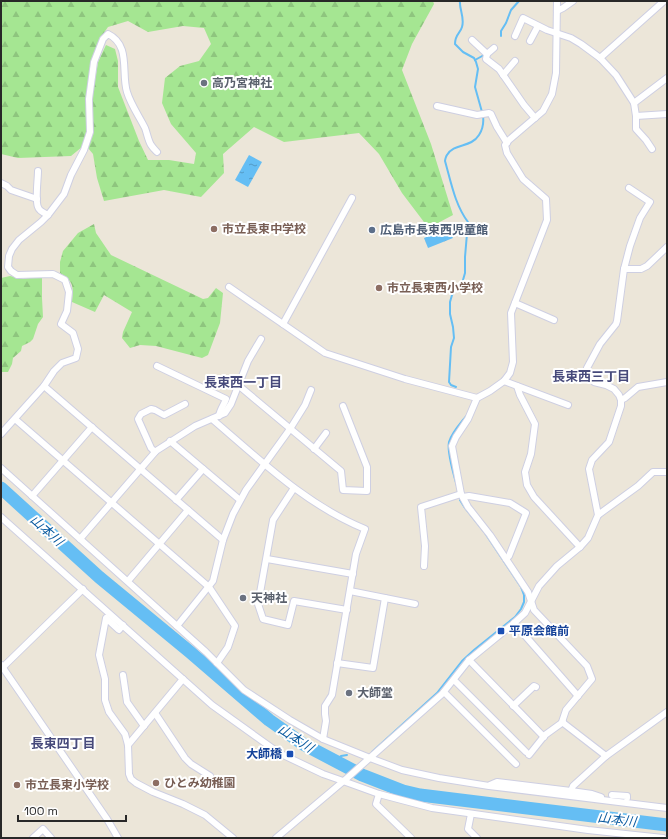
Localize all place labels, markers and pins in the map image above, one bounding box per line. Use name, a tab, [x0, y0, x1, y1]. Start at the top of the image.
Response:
place label: 高乃宮神社	[212, 75, 272, 91]
marker: 高乃宮神社	[199, 78, 209, 88]
place label: 市立長束中学校	[222, 221, 306, 237]
place label: 広島市長束西児童館	[380, 222, 488, 238]
marker: 市立長束中学校	[209, 224, 219, 234]
marker: 広島市長束西児童館	[367, 225, 377, 235]
place label: 市立長束西小学校	[387, 280, 483, 296]
marker: 市立長束西小学校	[374, 283, 384, 293]
place label: 天神社	[251, 590, 287, 606]
marker: 天神社	[238, 593, 248, 603]
place label: 平原会館前	[509, 623, 569, 639]
marker: 平原会館前	[496, 626, 506, 636]
place label: 大師堂	[357, 685, 393, 701]
marker: 大師堂	[344, 688, 354, 698]
place label: 大師橋	[246, 746, 283, 762]
marker: 大師橋	[285, 749, 295, 759]
place label: ひとみ幼稚園	[164, 775, 236, 791]
place label: 市立長束小学校	[25, 777, 109, 793]
marker: ひとみ幼稚園	[151, 778, 161, 788]
marker: 市立長束小学校	[12, 780, 22, 790]

